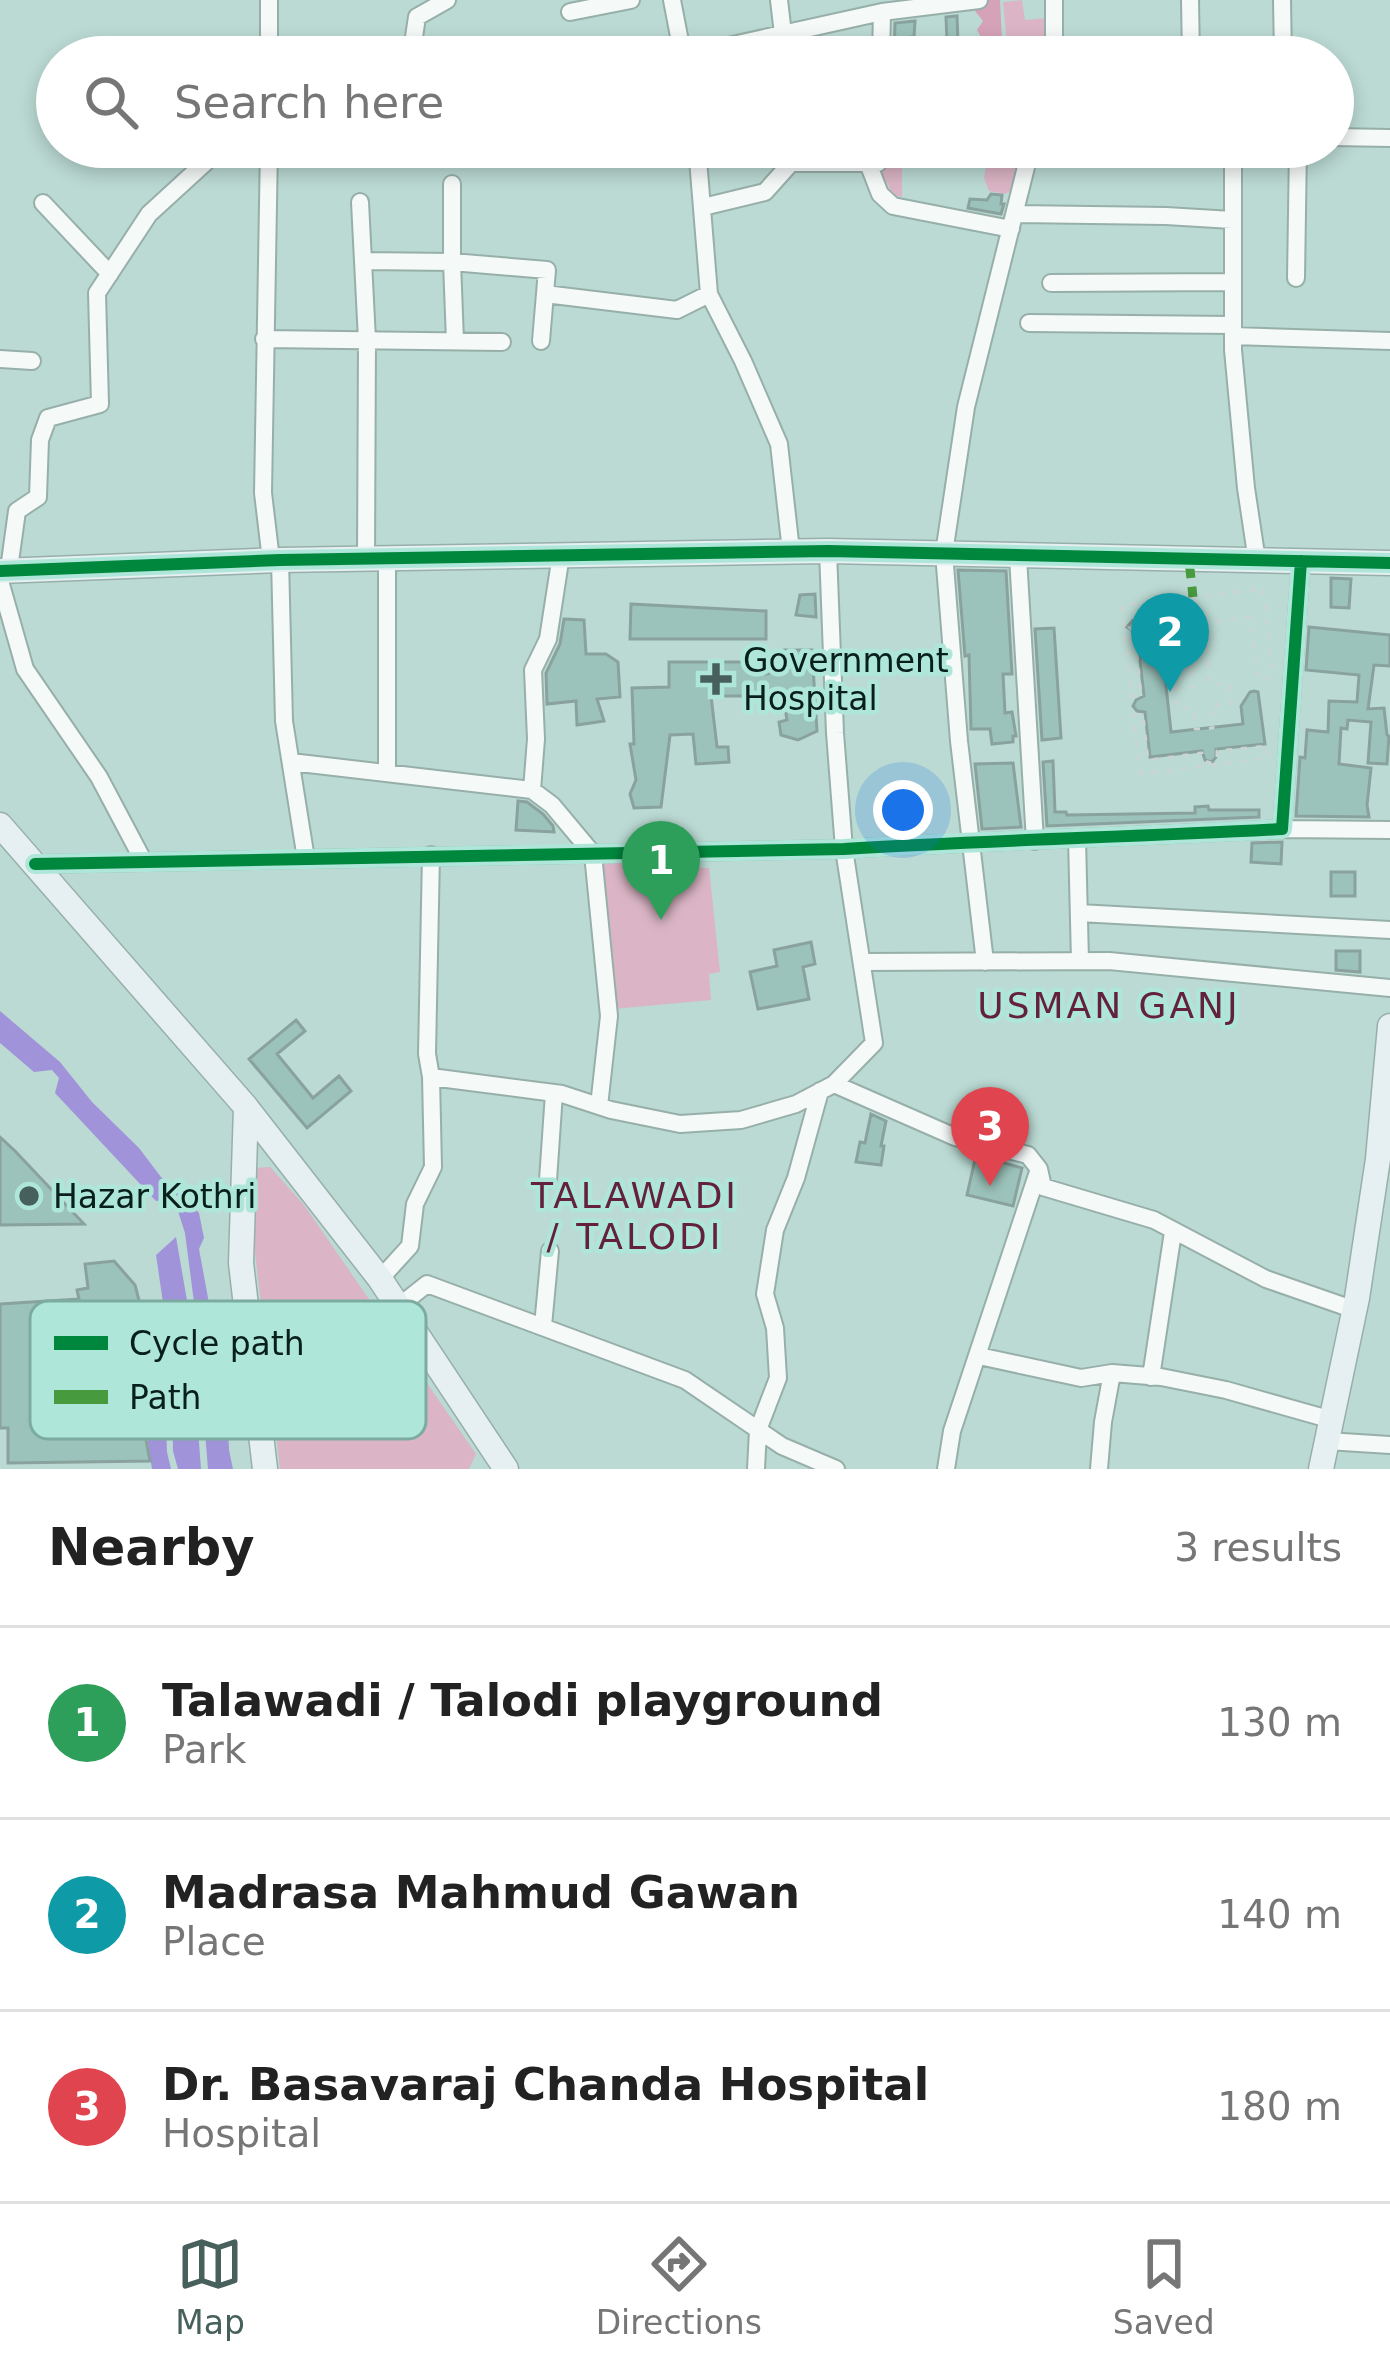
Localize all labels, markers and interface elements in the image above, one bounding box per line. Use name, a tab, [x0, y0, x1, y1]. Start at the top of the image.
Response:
search box	[36, 36, 1354, 168]
icon: search	[78, 69, 144, 135]
text: Search here	[174, 76, 444, 129]
pin: 2	[1131, 593, 1209, 692]
place label: Government Hospital	[743, 641, 949, 718]
marker: Government Hospital	[700, 663, 732, 695]
your location	[873, 780, 933, 840]
pin: 1	[622, 821, 700, 920]
district label: USMAN GANJ	[977, 985, 1241, 1026]
pin: 3	[951, 1087, 1029, 1186]
district label: TALAWADI / TALODI	[530, 1175, 739, 1257]
place label: Hazar Kothri	[53, 1177, 256, 1216]
marker: Hazar Kothri	[16, 1183, 42, 1209]
legend	[30, 1301, 426, 1439]
text: Cycle path	[129, 1324, 305, 1363]
text: Path	[129, 1378, 202, 1417]
text: Nearby	[48, 1518, 255, 1577]
text: 3 results	[1174, 1525, 1342, 1570]
text: Talawadi / Talodi playground	[162, 1674, 883, 1727]
text: 1	[73, 1700, 101, 1745]
text: 130 m	[1217, 1700, 1342, 1745]
text: Park	[162, 1727, 246, 1772]
text: Madrasa Mahmud Gawan	[162, 1866, 800, 1919]
text: 2	[73, 1892, 101, 1937]
text: 140 m	[1217, 1892, 1342, 1937]
text: Place	[162, 1919, 266, 1964]
text: Dr. Basavaraj Chanda Hospital	[162, 2058, 929, 2111]
text: 3	[73, 2084, 101, 2129]
text: 180 m	[1217, 2084, 1342, 2129]
text: Hospital	[162, 2111, 321, 2156]
tab: Map	[175, 2231, 245, 2342]
tab: Directions	[596, 2231, 762, 2342]
tab: Saved	[1113, 2231, 1215, 2342]

